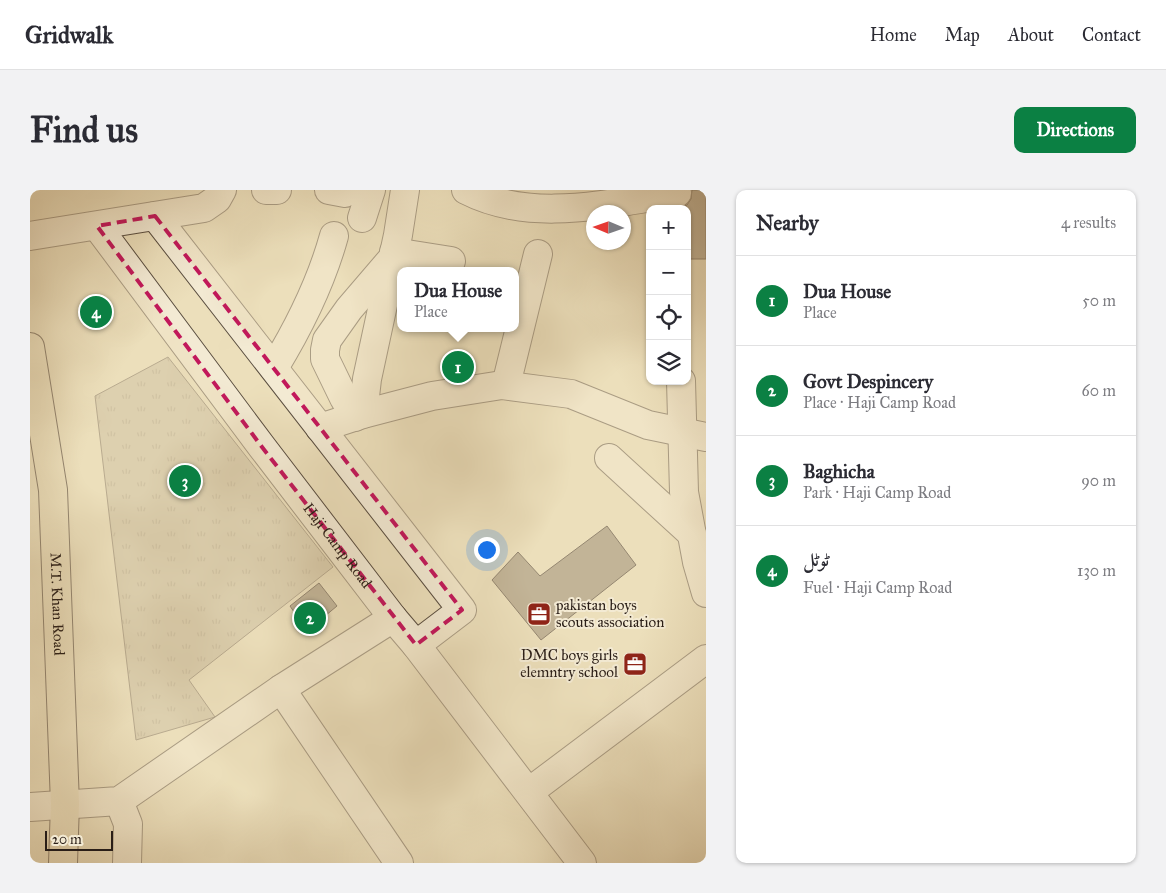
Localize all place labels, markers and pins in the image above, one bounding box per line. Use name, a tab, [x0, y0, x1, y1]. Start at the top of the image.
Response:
pin: 4	[80, 293, 112, 331]
pin: 1	[442, 348, 474, 386]
pin: 3	[169, 462, 201, 500]
place label: pakistan boys scouts association	[555, 596, 664, 631]
pin: 2	[294, 599, 326, 637]
office icon: pakistan boys scouts association	[526, 601, 552, 627]
place label: DMC boys girls elemntry school	[520, 646, 619, 681]
office icon: DMC boys girls elemntry school	[622, 651, 648, 677]

